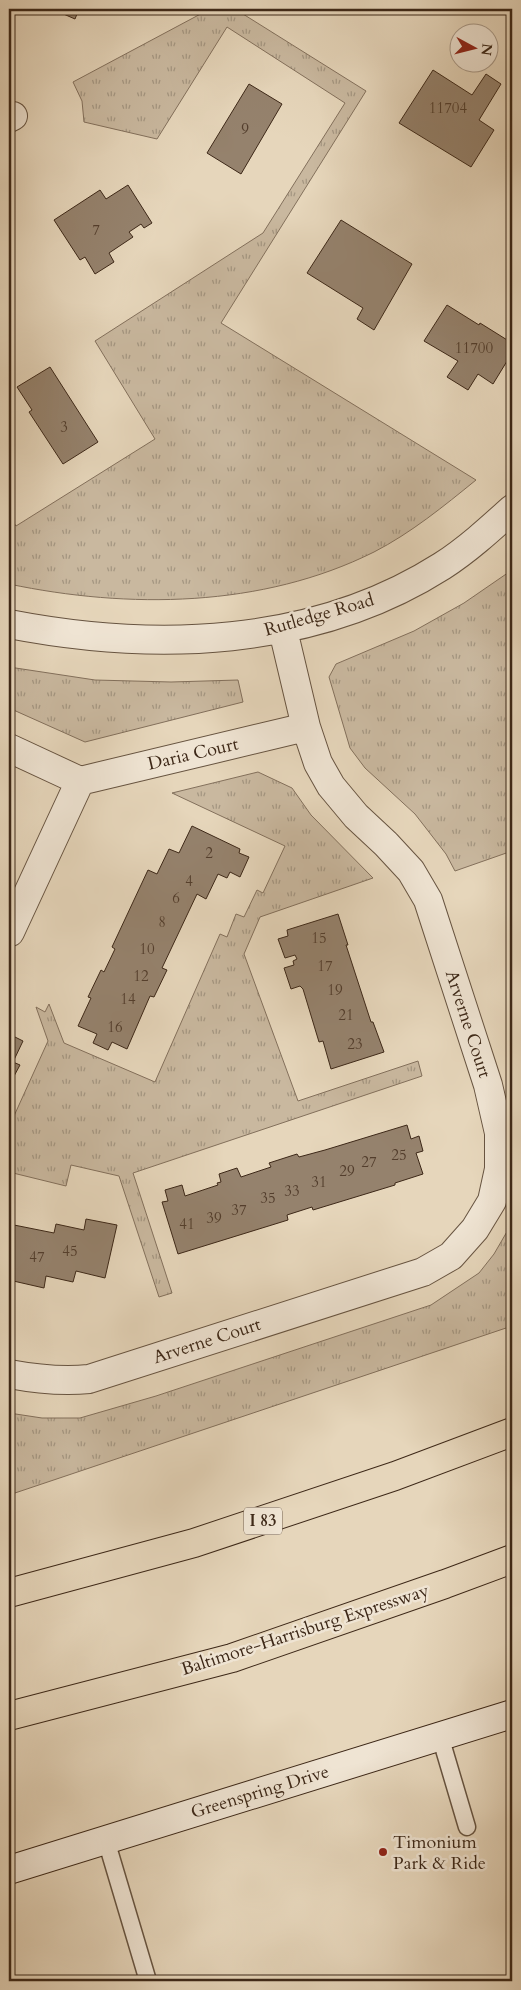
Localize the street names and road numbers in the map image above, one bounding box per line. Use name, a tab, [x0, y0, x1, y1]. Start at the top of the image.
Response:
street label: Rutledge Road	[261, 587, 377, 643]
street label: Daria Court	[145, 731, 241, 777]
street label: Arverne Court	[439, 967, 497, 1081]
street label: Arverne Court	[150, 1312, 264, 1370]
road number: I 83	[244, 1508, 282, 1534]
street label: Baltimore-Harrisburg Expressway	[178, 1578, 433, 1682]
street label: Greenspring Drive	[188, 1759, 332, 1825]

